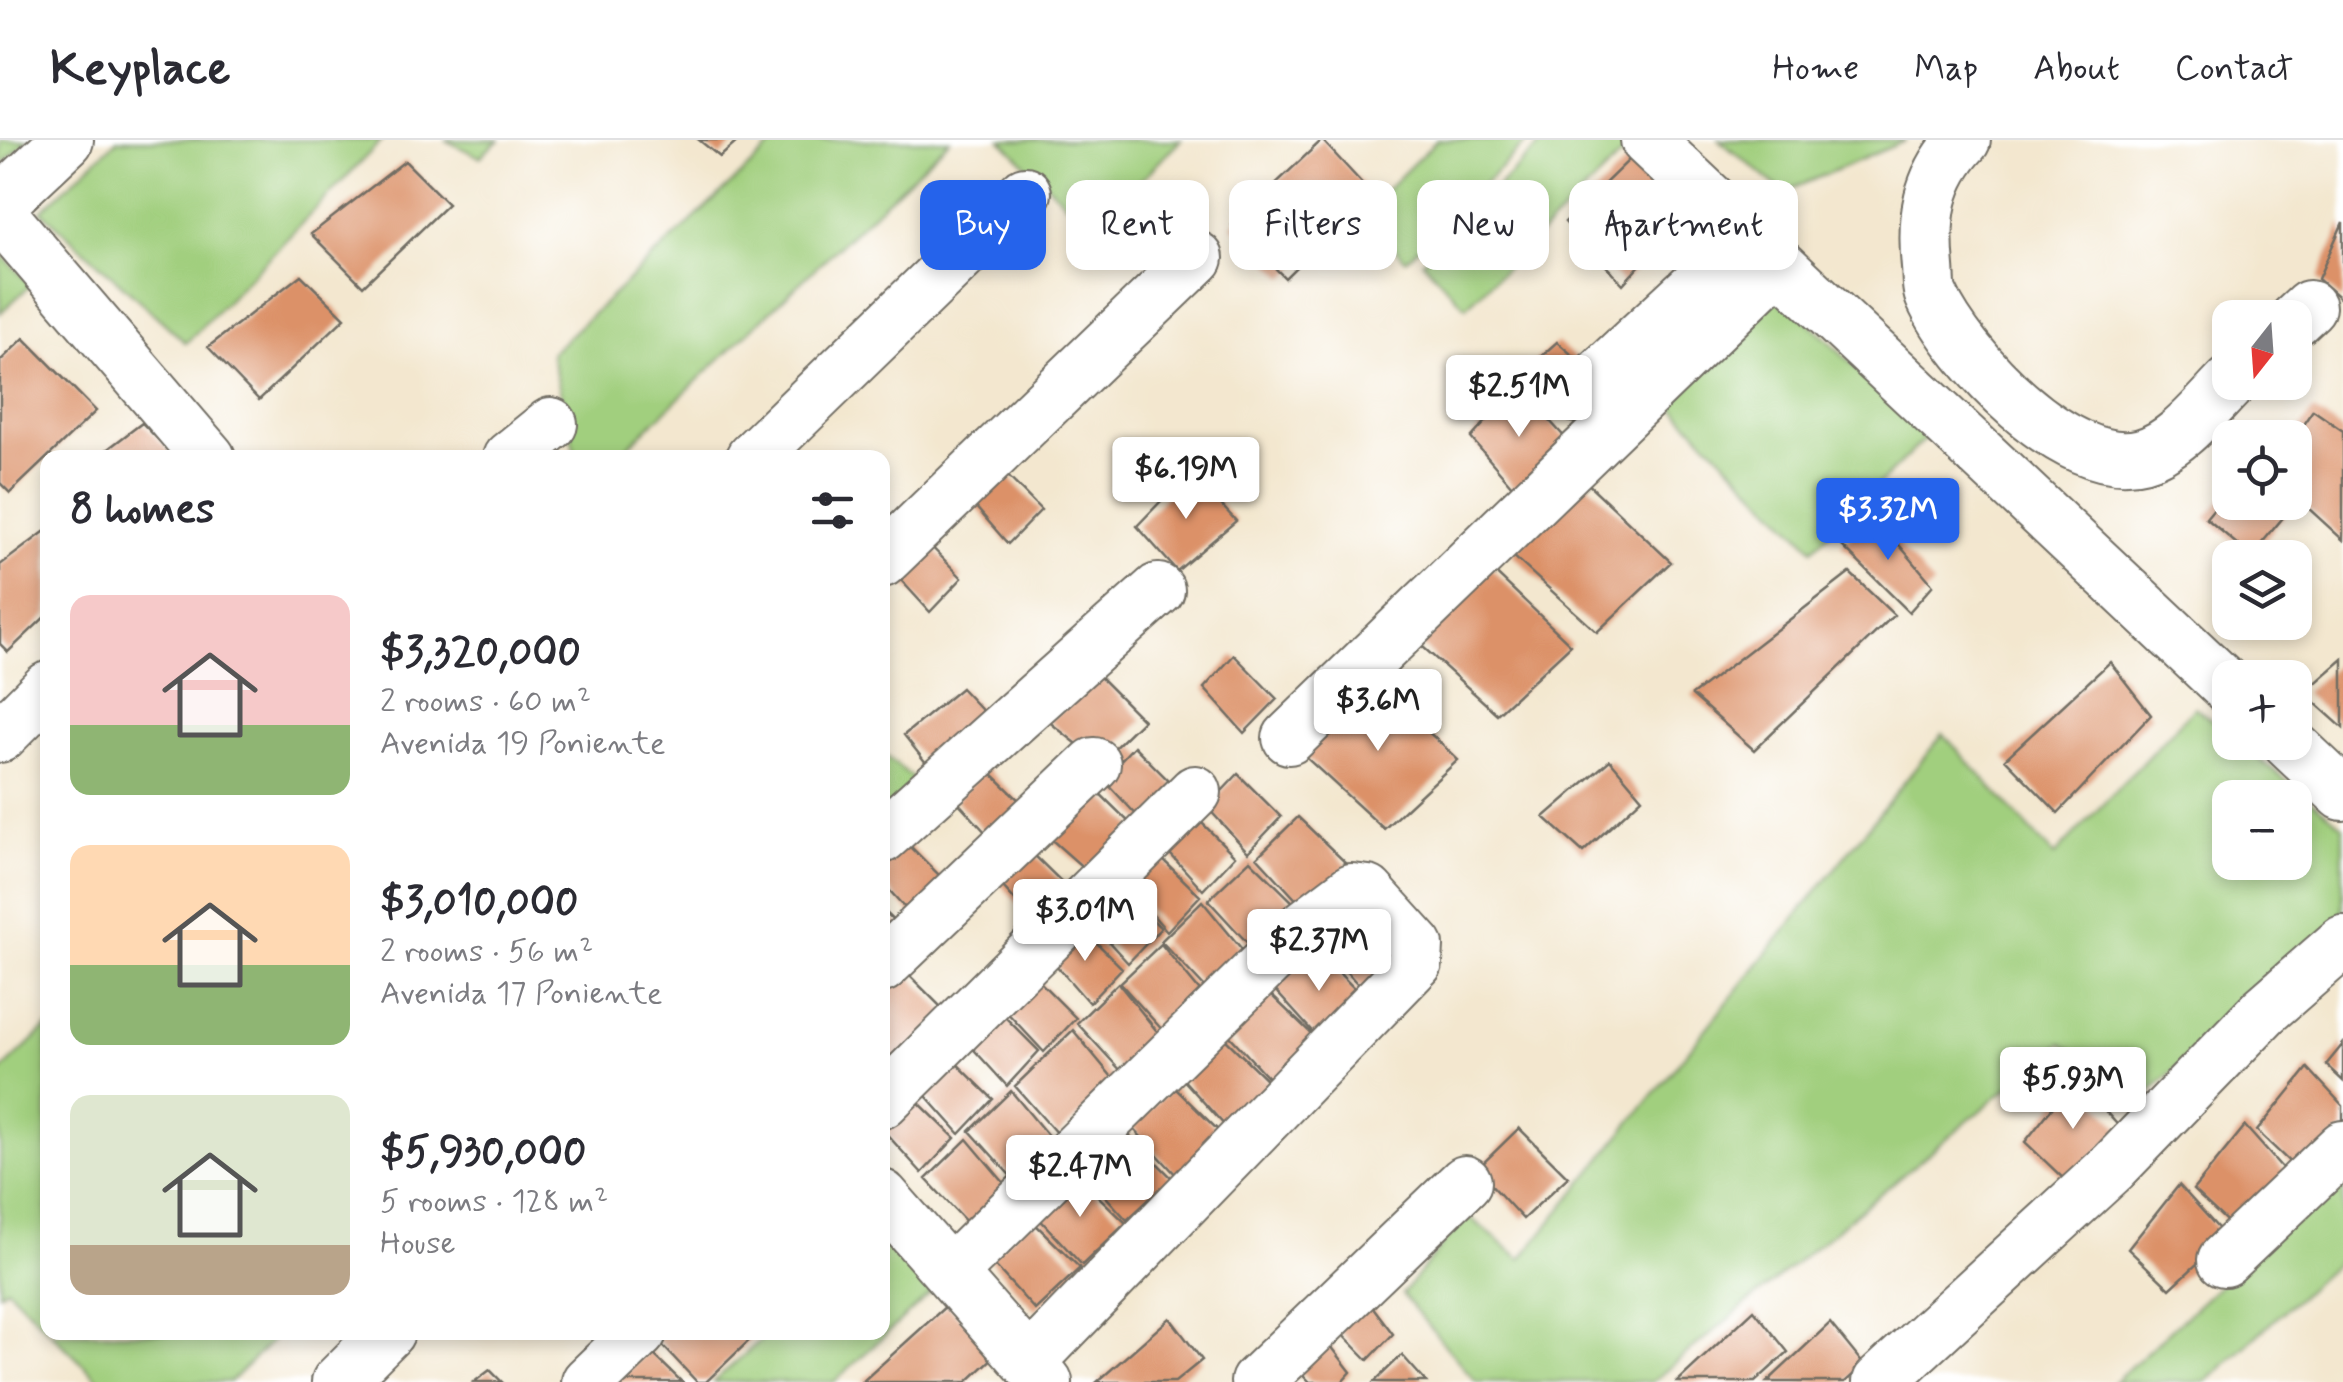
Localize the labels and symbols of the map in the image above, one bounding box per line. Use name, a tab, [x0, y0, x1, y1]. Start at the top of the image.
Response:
north arrow	[2212, 300, 2312, 400]
pin: $2.51M	[1438, 355, 1600, 440]
pin: $6.19M	[1105, 437, 1267, 522]
pin: $3.32M	[1807, 478, 1969, 563]
pin: $3.6M	[1308, 669, 1448, 754]
pin: $3.01M	[1004, 879, 1166, 964]
pin: $2.37M	[1238, 909, 1400, 994]
pin: $5.93M	[1992, 1047, 2154, 1132]
pin: $2.47M	[999, 1135, 1161, 1220]

